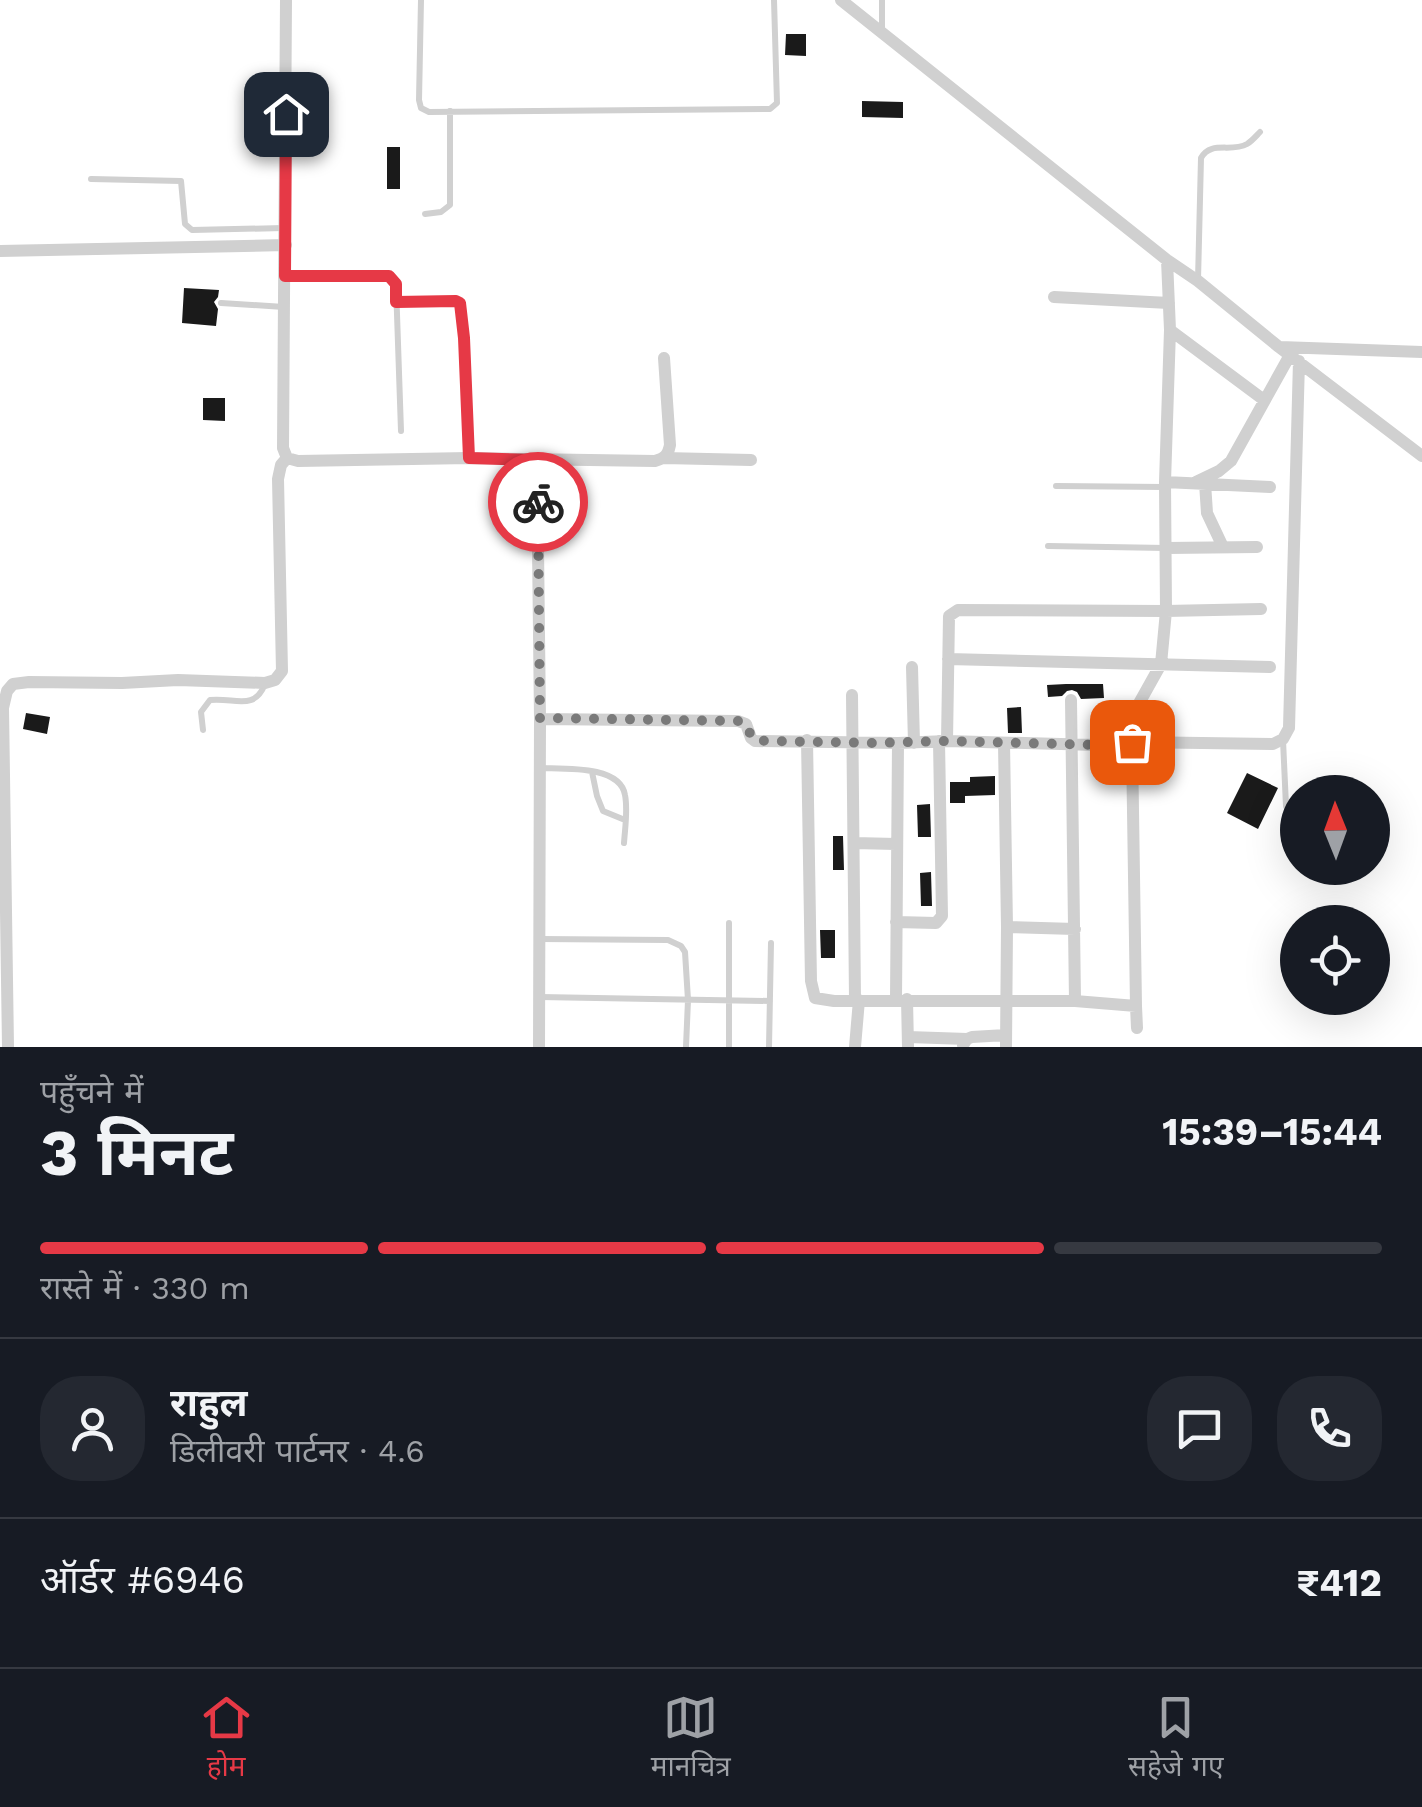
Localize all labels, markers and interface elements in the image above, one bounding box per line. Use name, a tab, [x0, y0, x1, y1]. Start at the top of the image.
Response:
pin	[244, 72, 329, 157]
icon: home	[259, 87, 314, 142]
courier	[488, 452, 588, 552]
icon: bike	[511, 475, 566, 530]
pin	[1090, 700, 1175, 785]
icon: bag	[1105, 715, 1160, 770]
north arrow	[1280, 775, 1390, 885]
map controls	[1280, 775, 1390, 1015]
button: locate	[1280, 905, 1390, 1015]
text: पहुँचने में	[40, 1073, 143, 1111]
text: 15:39–15:44	[1162, 1110, 1382, 1154]
text: 3 मिनट	[40, 1115, 234, 1191]
text: रास्ते में · 330 m	[40, 1269, 250, 1307]
button: person	[40, 1376, 145, 1481]
button: chat	[1147, 1376, 1252, 1481]
button: phone	[1277, 1376, 1382, 1481]
text: राहुल	[170, 1381, 247, 1425]
text: डिलीवरी पार्टनर · 4.6	[170, 1432, 425, 1470]
text: ऑर्डर #6946	[40, 1558, 245, 1602]
text: ₹412	[1297, 1561, 1382, 1605]
tab: होम	[199, 1690, 254, 1787]
tab: मानचित्र	[651, 1690, 731, 1787]
tab: सहेजे गए	[1128, 1690, 1223, 1787]

